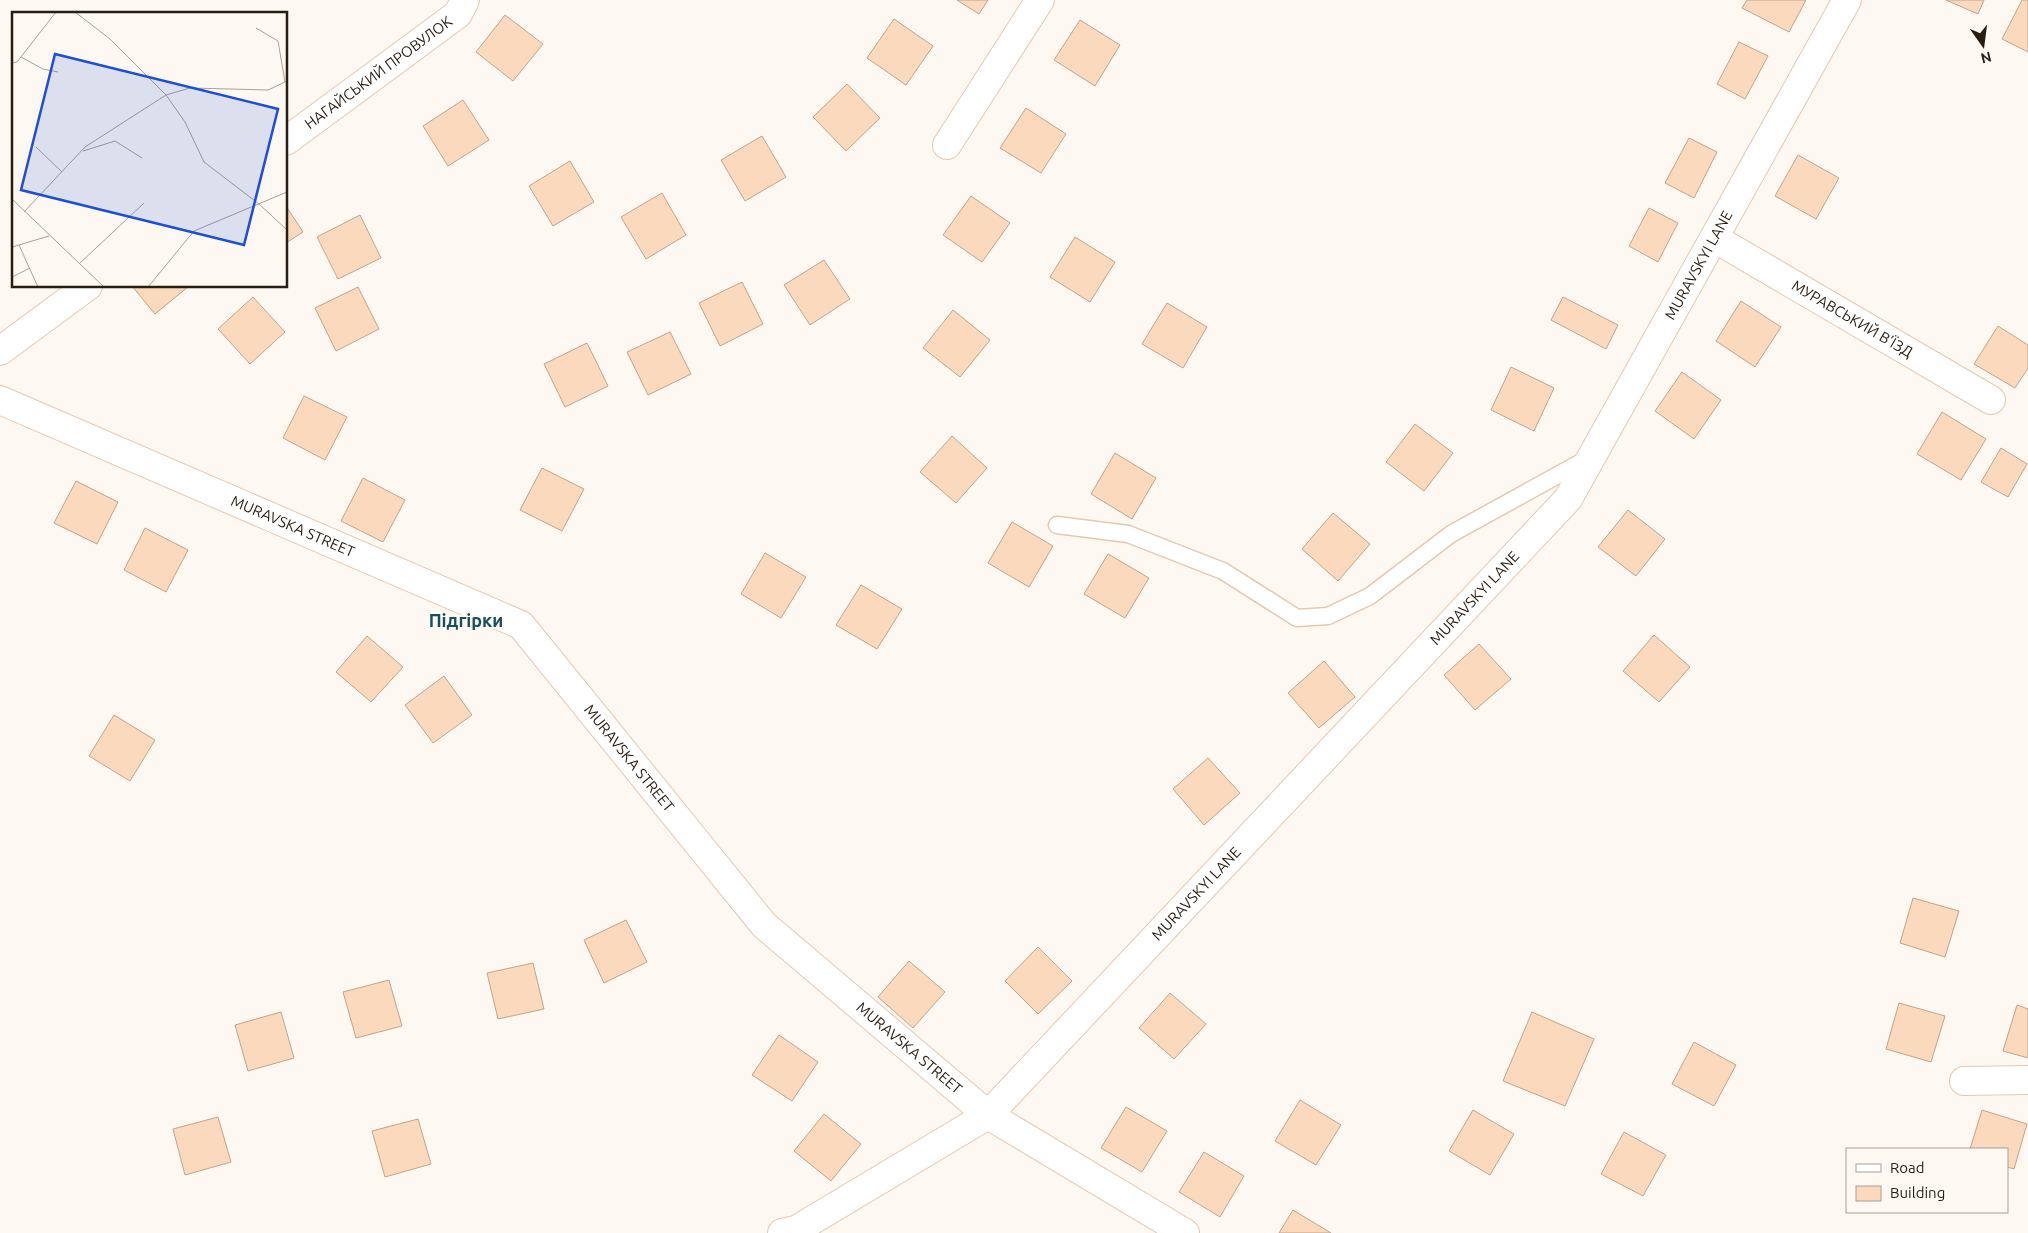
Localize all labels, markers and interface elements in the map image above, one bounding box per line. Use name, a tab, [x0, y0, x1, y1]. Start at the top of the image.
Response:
inset map	[12, 12, 288, 288]
street label: НАГАЙСЬКИЙ ПРОВУЛОК	[301, 12, 455, 132]
north arrow	[1958, 20, 2008, 70]
text: N	[1979, 49, 1993, 67]
street label: MURAVSKYI LANE	[1661, 208, 1735, 322]
street label: МУРАВСЬКИЙ В’ЇЗД	[1789, 276, 1916, 360]
street label: MURAVSKA STREET	[229, 492, 358, 560]
street label: MURAVSKYI LANE	[1426, 548, 1522, 648]
district label: Підгірки	[429, 610, 503, 630]
street label: MURAVSKA STREET	[581, 701, 678, 816]
street label: MURAVSKYI LANE	[1148, 843, 1244, 944]
street label: MURAVSKA STREET	[853, 998, 966, 1098]
legend	[1846, 1148, 2008, 1213]
text: Road	[1890, 1159, 1925, 1176]
text: Building	[1890, 1184, 1945, 1201]

